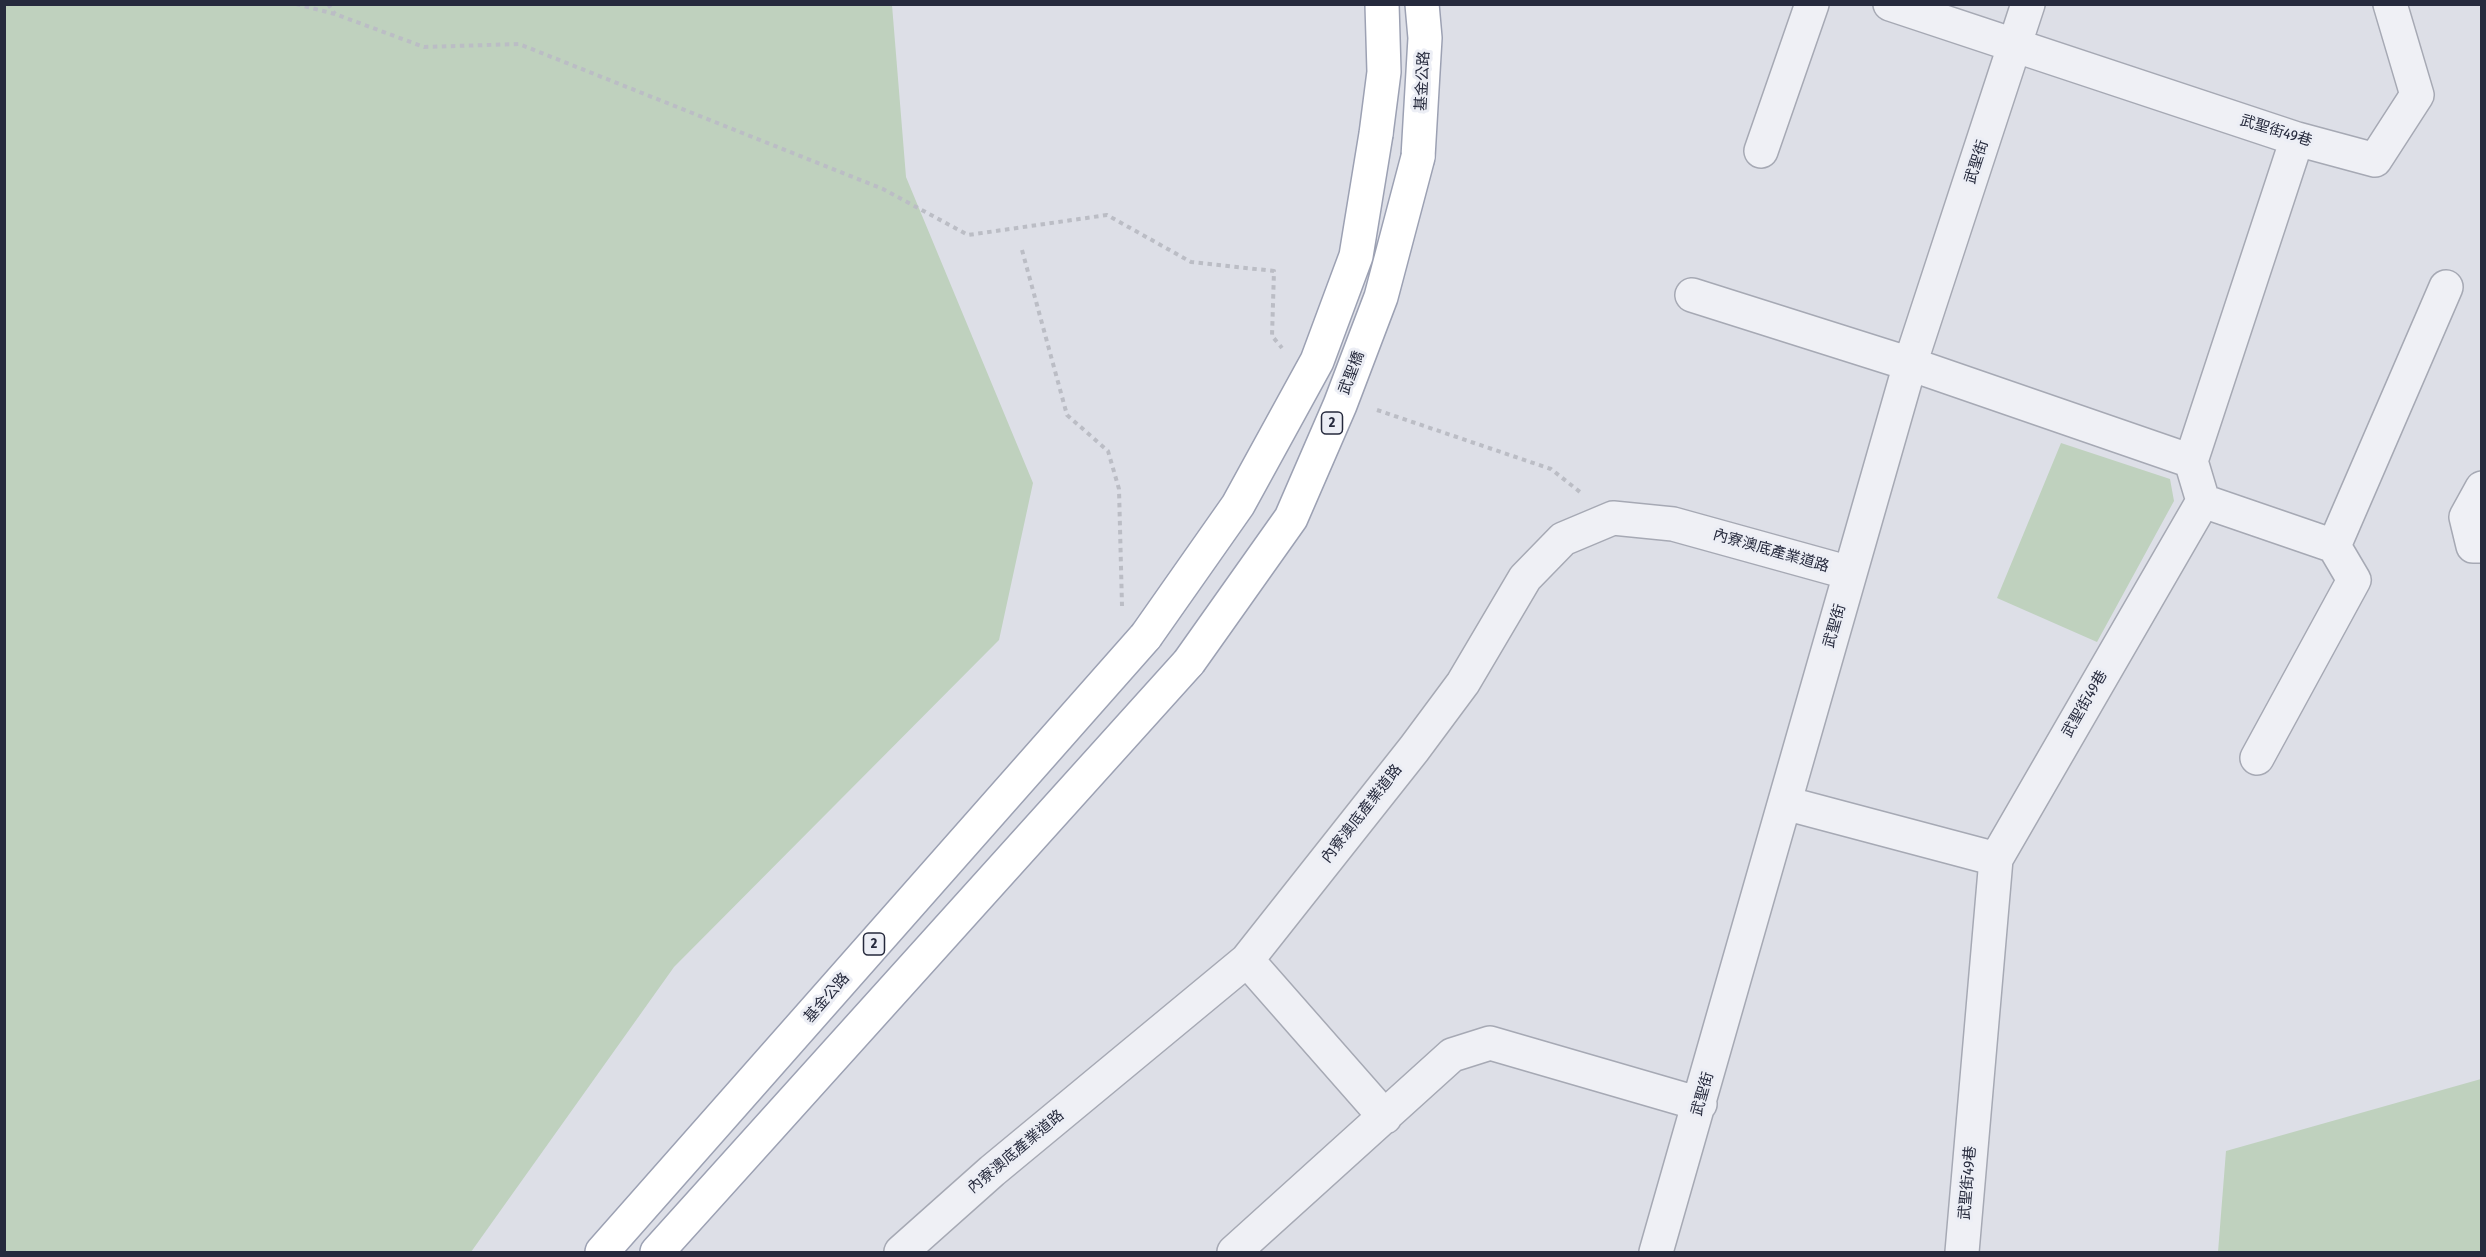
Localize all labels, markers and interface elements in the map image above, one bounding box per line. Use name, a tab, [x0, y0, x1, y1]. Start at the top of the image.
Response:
street label: 基金公路	[1412, 51, 1434, 111]
street label: 武聖街49巷	[2238, 112, 2314, 150]
street label: 武聖街	[1961, 138, 1993, 186]
street label: 武聖橋	[1336, 349, 1368, 397]
road number: 2	[1322, 412, 1342, 434]
street label: 內寮澳底產業道路	[1711, 526, 1831, 576]
street label: 武聖街	[1820, 602, 1850, 650]
street label: 武聖街49巷	[2059, 667, 2111, 741]
street label: 內寮澳底產業道路	[1318, 761, 1406, 867]
road number: 2	[864, 933, 884, 955]
street label: 基金公路	[801, 969, 853, 1027]
street label: 武聖街	[1688, 1070, 1718, 1118]
street label: 內寮澳底產業道路	[964, 1107, 1068, 1197]
street label: 武聖街49巷	[1956, 1145, 1980, 1221]

